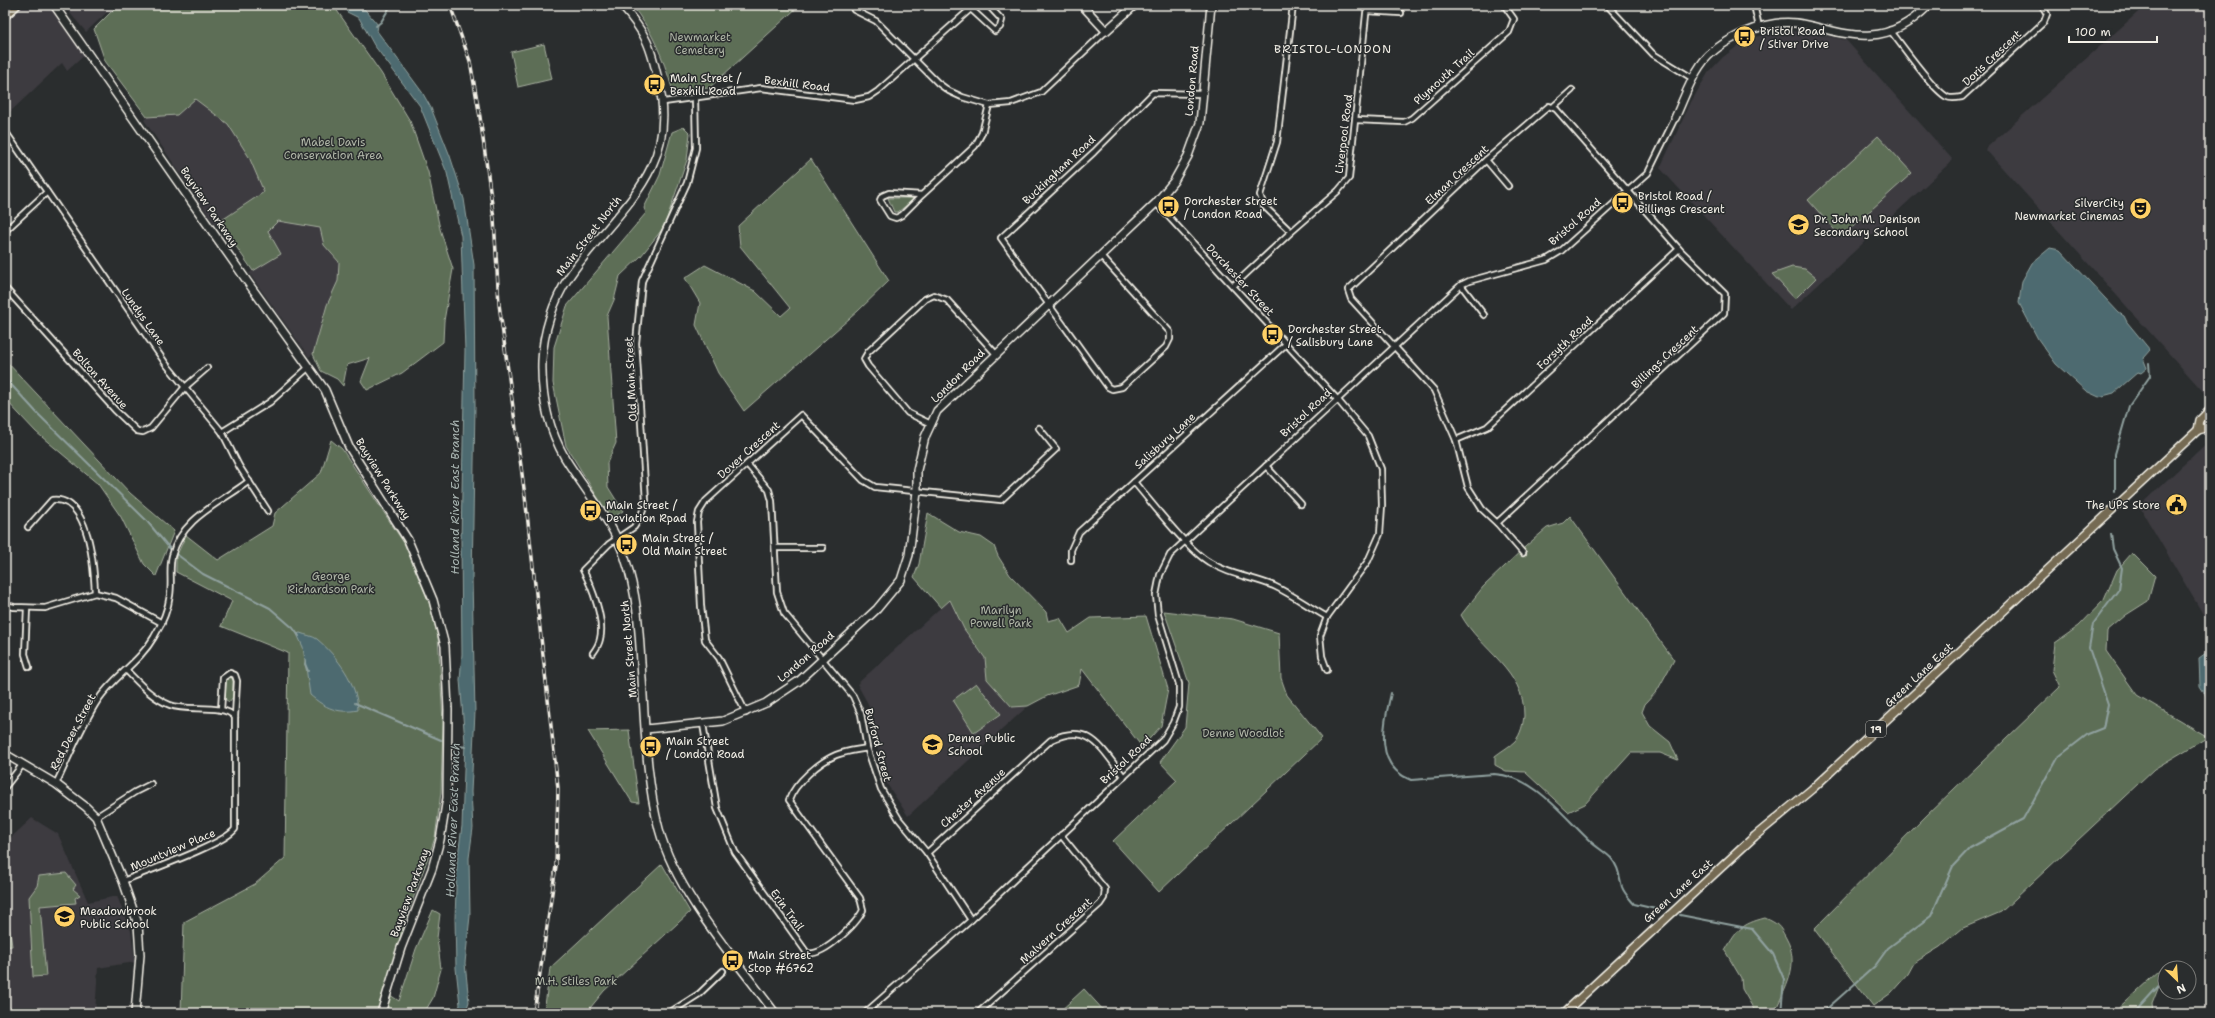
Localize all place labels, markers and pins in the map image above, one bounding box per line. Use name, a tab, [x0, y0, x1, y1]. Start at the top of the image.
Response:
bus stop icon: Bristol Road / Stiver Drive	[1732, 24, 1758, 50]
place label: Bristol Road / Stiver Drive	[1760, 24, 1829, 52]
bus stop icon: Main Street / Bexhill Road	[641, 71, 667, 97]
place label: Main Street / Bexhill Road	[670, 71, 742, 99]
bus stop icon: Bristol Road / Billings Crescent	[1609, 189, 1635, 215]
place label: Bristol Road / Billings Crescent	[1638, 189, 1725, 217]
bus stop icon: Dorchester Street / London Road	[1155, 194, 1181, 220]
place label: Dorchester Street / London Road	[1184, 194, 1278, 222]
place label: SilverCity Newmarket Cinemas	[2014, 196, 2124, 224]
theatre icon: SilverCity Newmarket Cinemas	[2127, 196, 2153, 222]
school or university icon: Dr. John M. Denison Secondary School	[1785, 212, 1811, 238]
place label: Dr. John M. Denison Secondary School	[1814, 212, 1921, 240]
bus stop icon: Dorchester Street / Salisbury Lane	[1259, 322, 1285, 348]
place label: Dorchester Street / Salisbury Lane	[1288, 322, 1382, 350]
public building icon: The UPS Store	[2163, 492, 2189, 518]
bus stop icon: Main Street / Deviation Rpad	[577, 498, 603, 524]
place label: Main Street / Deviation Rpad	[606, 498, 687, 526]
place label: The UPS Store	[2085, 498, 2160, 513]
bus stop icon: Main Street / Old Main Street	[613, 531, 639, 557]
place label: Main Street / Old Main Street	[642, 531, 727, 559]
school or university icon: Denne Public School	[919, 731, 945, 757]
place label: Denne Public School	[948, 731, 1016, 759]
bus stop icon: Main Street / London Road	[638, 734, 664, 760]
place label: Main Street / London Road	[666, 734, 744, 762]
school or university icon: Meadowbrook Public School	[52, 904, 78, 930]
place label: Meadowbrook Public School	[80, 904, 157, 932]
bus stop icon: Main Street Stop #6762	[719, 948, 745, 974]
place label: Main Street Stop #6762	[748, 948, 814, 976]

